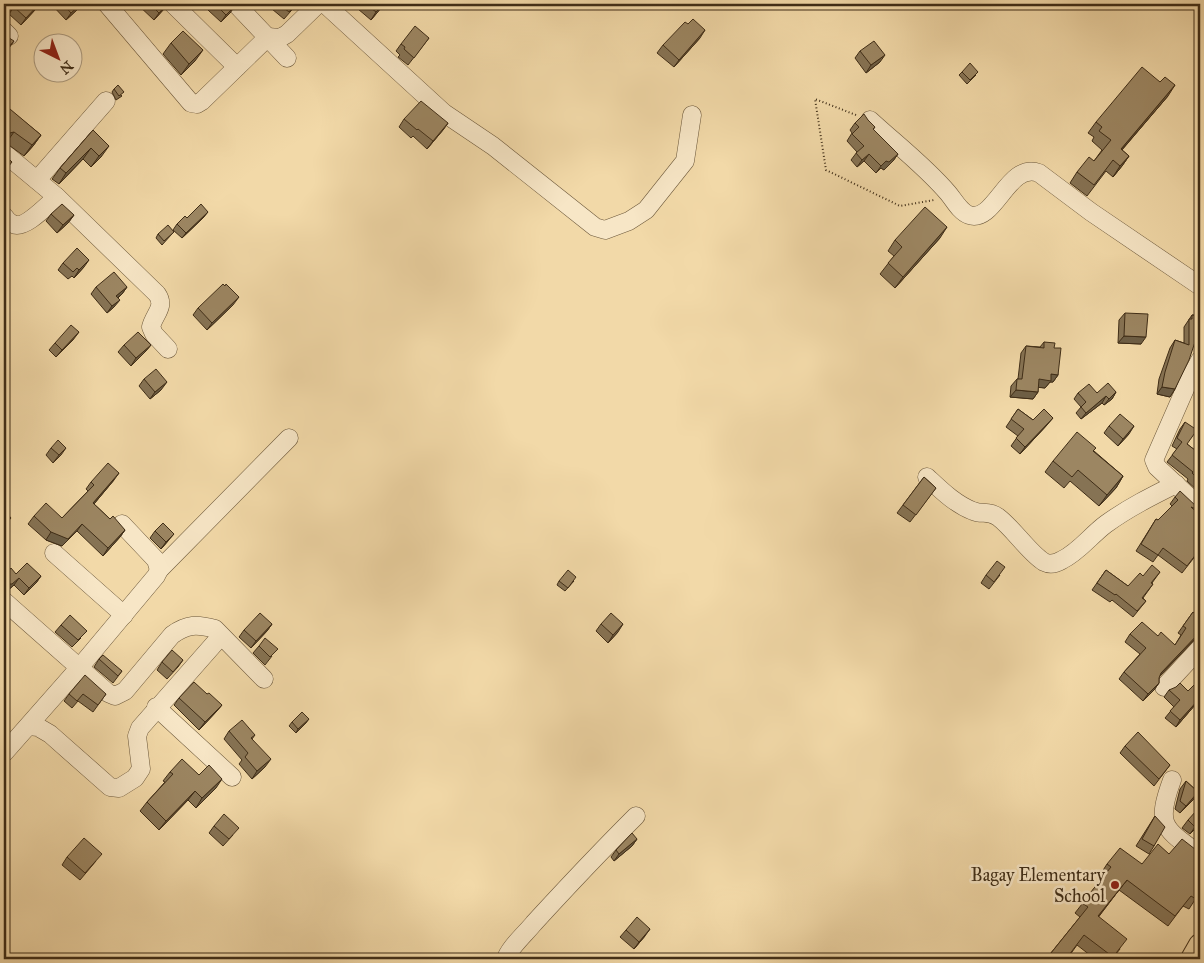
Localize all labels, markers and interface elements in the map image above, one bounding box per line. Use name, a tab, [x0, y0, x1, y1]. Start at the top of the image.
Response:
north arrow	[32, 32, 82, 82]
text: N	[56, 57, 76, 78]
place label: Bagay Elementary School	[971, 864, 1106, 907]
marker: Bagay Elementary School	[1109, 879, 1121, 891]

